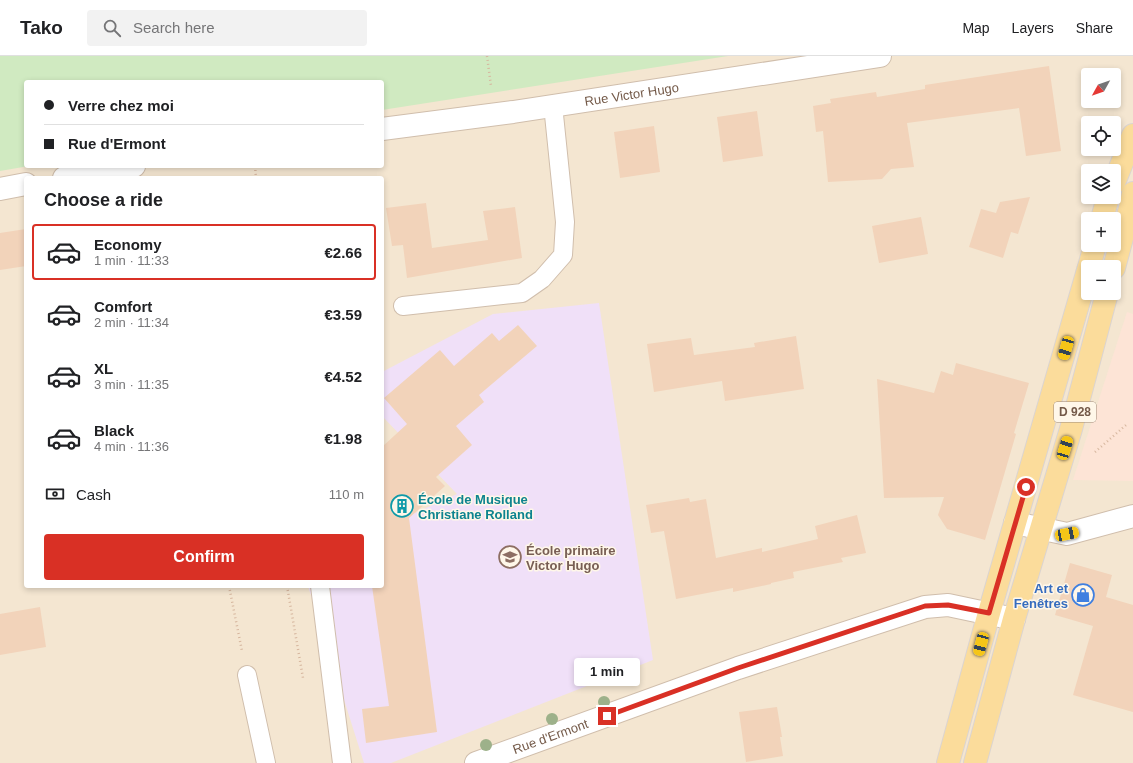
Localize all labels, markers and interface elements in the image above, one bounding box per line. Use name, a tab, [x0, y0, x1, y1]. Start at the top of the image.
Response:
search box	[87, 10, 367, 46]
text: Tako	[20, 17, 63, 38]
icon: search	[101, 17, 123, 39]
text: Search here	[133, 19, 215, 36]
text: Map	[962, 20, 990, 36]
text: Layers	[1012, 20, 1054, 36]
text: Share	[1076, 20, 1113, 36]
north arrow	[1081, 68, 1121, 108]
map controls	[1081, 68, 1121, 300]
street label: Rue Victor Hugo	[583, 80, 680, 109]
text: Verre chez moi	[68, 97, 174, 114]
button: locate	[1081, 116, 1121, 156]
text: Rue d'Ermont	[68, 135, 166, 152]
button: layers	[1081, 164, 1121, 204]
text: Choose a ride	[44, 190, 163, 210]
button: +	[1081, 212, 1121, 252]
icon: car	[46, 234, 82, 270]
text: Economy	[94, 236, 162, 253]
text: €2.66	[324, 244, 362, 261]
text: 1 min · 11:33	[94, 253, 169, 268]
button: −	[1081, 260, 1121, 300]
icon: car	[46, 296, 82, 332]
text: Comfort	[94, 298, 152, 315]
text: €3.59	[324, 306, 362, 323]
text: 2 min · 11:34	[94, 315, 169, 330]
car	[1057, 335, 1075, 361]
icon: car	[46, 358, 82, 394]
text: XL	[94, 360, 113, 377]
text: €4.52	[324, 368, 362, 385]
text: 3 min · 11:35	[94, 377, 169, 392]
road number: D 928	[1054, 402, 1096, 422]
icon: car	[46, 420, 82, 456]
text: Black	[94, 422, 134, 439]
text: €1.98	[324, 430, 362, 447]
car	[1056, 435, 1074, 461]
text: 4 min · 11:36	[94, 439, 169, 454]
route start	[1017, 478, 1035, 496]
icon: cash	[44, 483, 66, 505]
text: Cash	[76, 486, 111, 503]
text: 110 m	[329, 487, 364, 502]
place label: École de Musique Christiane Rolland	[418, 492, 533, 522]
building icon: École de Musique Christiane Rolland	[389, 493, 415, 519]
car	[1054, 526, 1080, 542]
button: Confirm	[44, 534, 364, 580]
place label: École primaire Victor Hugo	[526, 543, 616, 573]
school or university icon: École primaire Victor Hugo	[497, 544, 523, 570]
place label: Art et Fenêtres	[1014, 581, 1069, 611]
shop icon: Art et Fenêtres	[1070, 582, 1096, 608]
car	[972, 631, 990, 657]
callout: 1 min	[574, 658, 640, 686]
text: 1 min	[590, 664, 624, 679]
route end	[598, 707, 616, 725]
street label: Rue d'Ermont	[511, 716, 591, 757]

